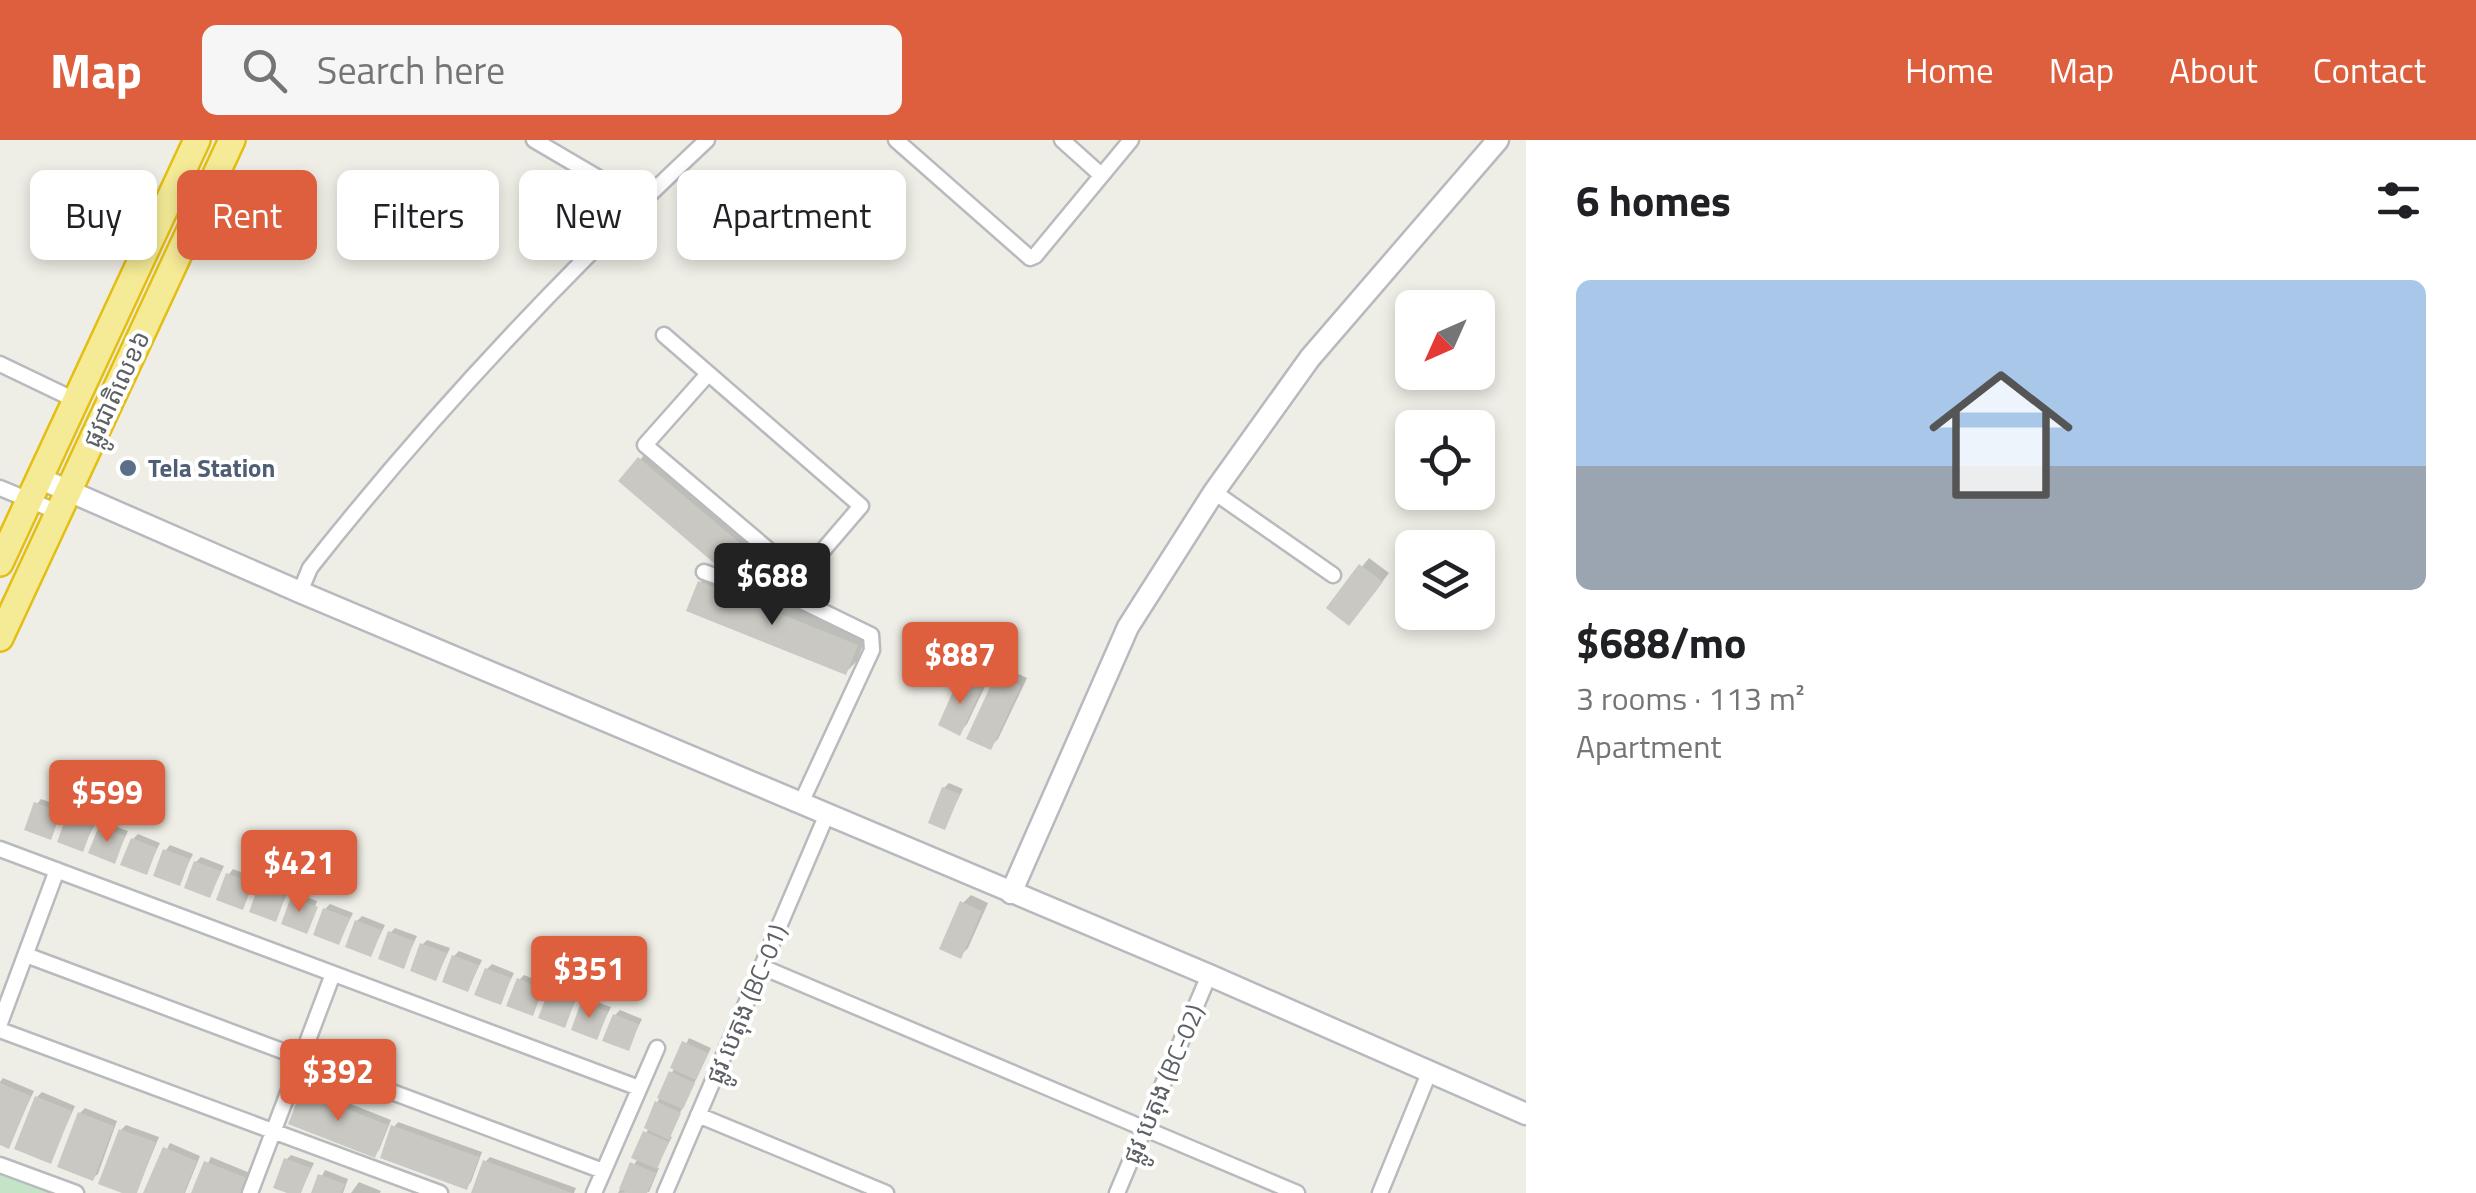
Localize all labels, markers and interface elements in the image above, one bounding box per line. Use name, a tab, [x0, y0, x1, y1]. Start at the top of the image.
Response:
search box	[202, 25, 902, 115]
text: Map	[50, 34, 142, 107]
text: Search here	[317, 41, 505, 99]
icon: search	[237, 43, 292, 98]
text: Home	[1905, 43, 1994, 97]
text: Map	[2049, 43, 2114, 97]
text: About	[2169, 43, 2258, 97]
text: Contact	[2313, 43, 2426, 97]
text: 6 homes	[1576, 168, 1731, 232]
chip: Buy	[30, 170, 157, 260]
chip: Rent	[177, 170, 317, 260]
chip: Filters	[337, 170, 499, 260]
chip: New	[519, 170, 657, 260]
chip: Apartment	[677, 170, 906, 260]
icon: filters	[2371, 173, 2426, 228]
north arrow	[1395, 290, 1495, 390]
map controls	[1395, 290, 1495, 630]
street label: ផ្លូវជាតិលេខ៦	[72, 324, 164, 456]
icon: home	[1911, 345, 2091, 525]
button: locate	[1395, 410, 1495, 510]
place label: Tela Station	[148, 449, 275, 487]
marker: Tela Station	[117, 457, 139, 479]
button: layers	[1395, 530, 1495, 630]
pin: $688	[713, 543, 831, 628]
text: $688	[736, 551, 808, 599]
text: $688/mo	[1576, 610, 1746, 674]
pin: $887	[901, 622, 1019, 707]
text: $887	[924, 630, 996, 678]
text: 3 rooms · 113 m²	[1576, 674, 1805, 722]
text: Apartment	[1576, 722, 1722, 770]
pin: $599	[48, 760, 166, 845]
text: $599	[71, 768, 143, 816]
pin: $421	[240, 830, 358, 915]
text: $421	[263, 838, 335, 886]
street label: ផ្លូវ បេតុង (BC-01)	[695, 918, 801, 1091]
pin: $351	[530, 936, 648, 1021]
text: $351	[553, 944, 625, 992]
street label: ផ្លូវ បេតុង (BC-02)	[1112, 998, 1218, 1171]
pin: $392	[279, 1039, 397, 1124]
text: $392	[302, 1047, 374, 1095]

